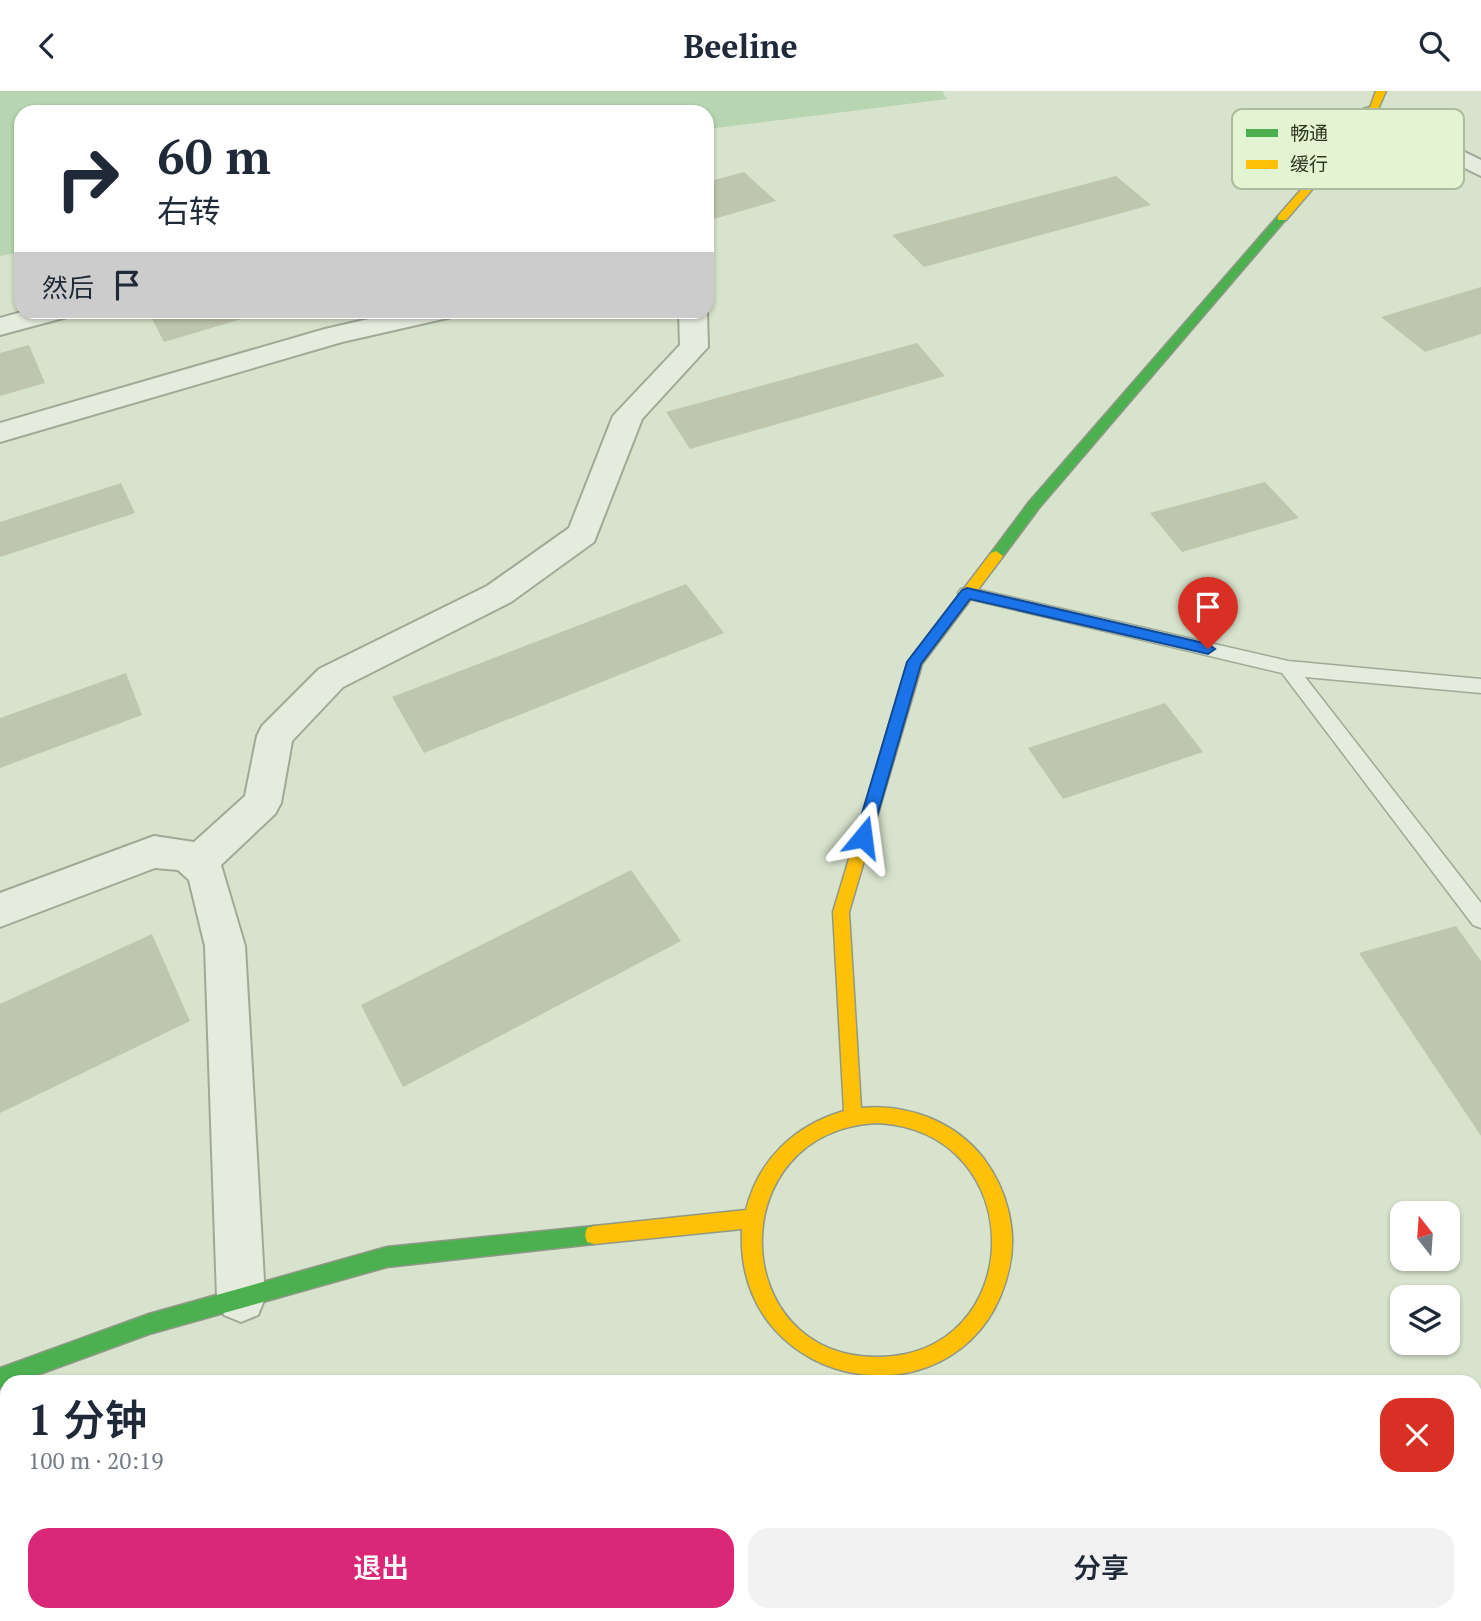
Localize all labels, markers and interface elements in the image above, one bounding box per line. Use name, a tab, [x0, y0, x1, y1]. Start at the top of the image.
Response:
text: Beeline	[683, 25, 798, 67]
icon: back	[28, 27, 66, 65]
icon: search	[1415, 27, 1453, 65]
legend	[1232, 109, 1464, 189]
text: 畅通	[1290, 120, 1328, 145]
text: 60 m	[157, 123, 271, 188]
icon: right	[42, 133, 133, 224]
text: 缓行	[1290, 151, 1328, 176]
text: 右转	[157, 190, 221, 232]
icon: arrive	[108, 266, 146, 304]
text: 然后	[42, 270, 94, 304]
pin	[1178, 577, 1238, 649]
icon: arrive	[1189, 588, 1227, 626]
position arrow	[826, 800, 900, 874]
north arrow	[1390, 1201, 1460, 1271]
map controls	[1390, 1201, 1460, 1355]
button: layers	[1390, 1285, 1460, 1355]
text: 1 分钟	[28, 1391, 147, 1447]
button: close	[1380, 1398, 1454, 1472]
text: 100 m · 20:19	[28, 1445, 163, 1476]
button: 退出	[28, 1528, 734, 1608]
button: 分享	[748, 1528, 1454, 1608]

